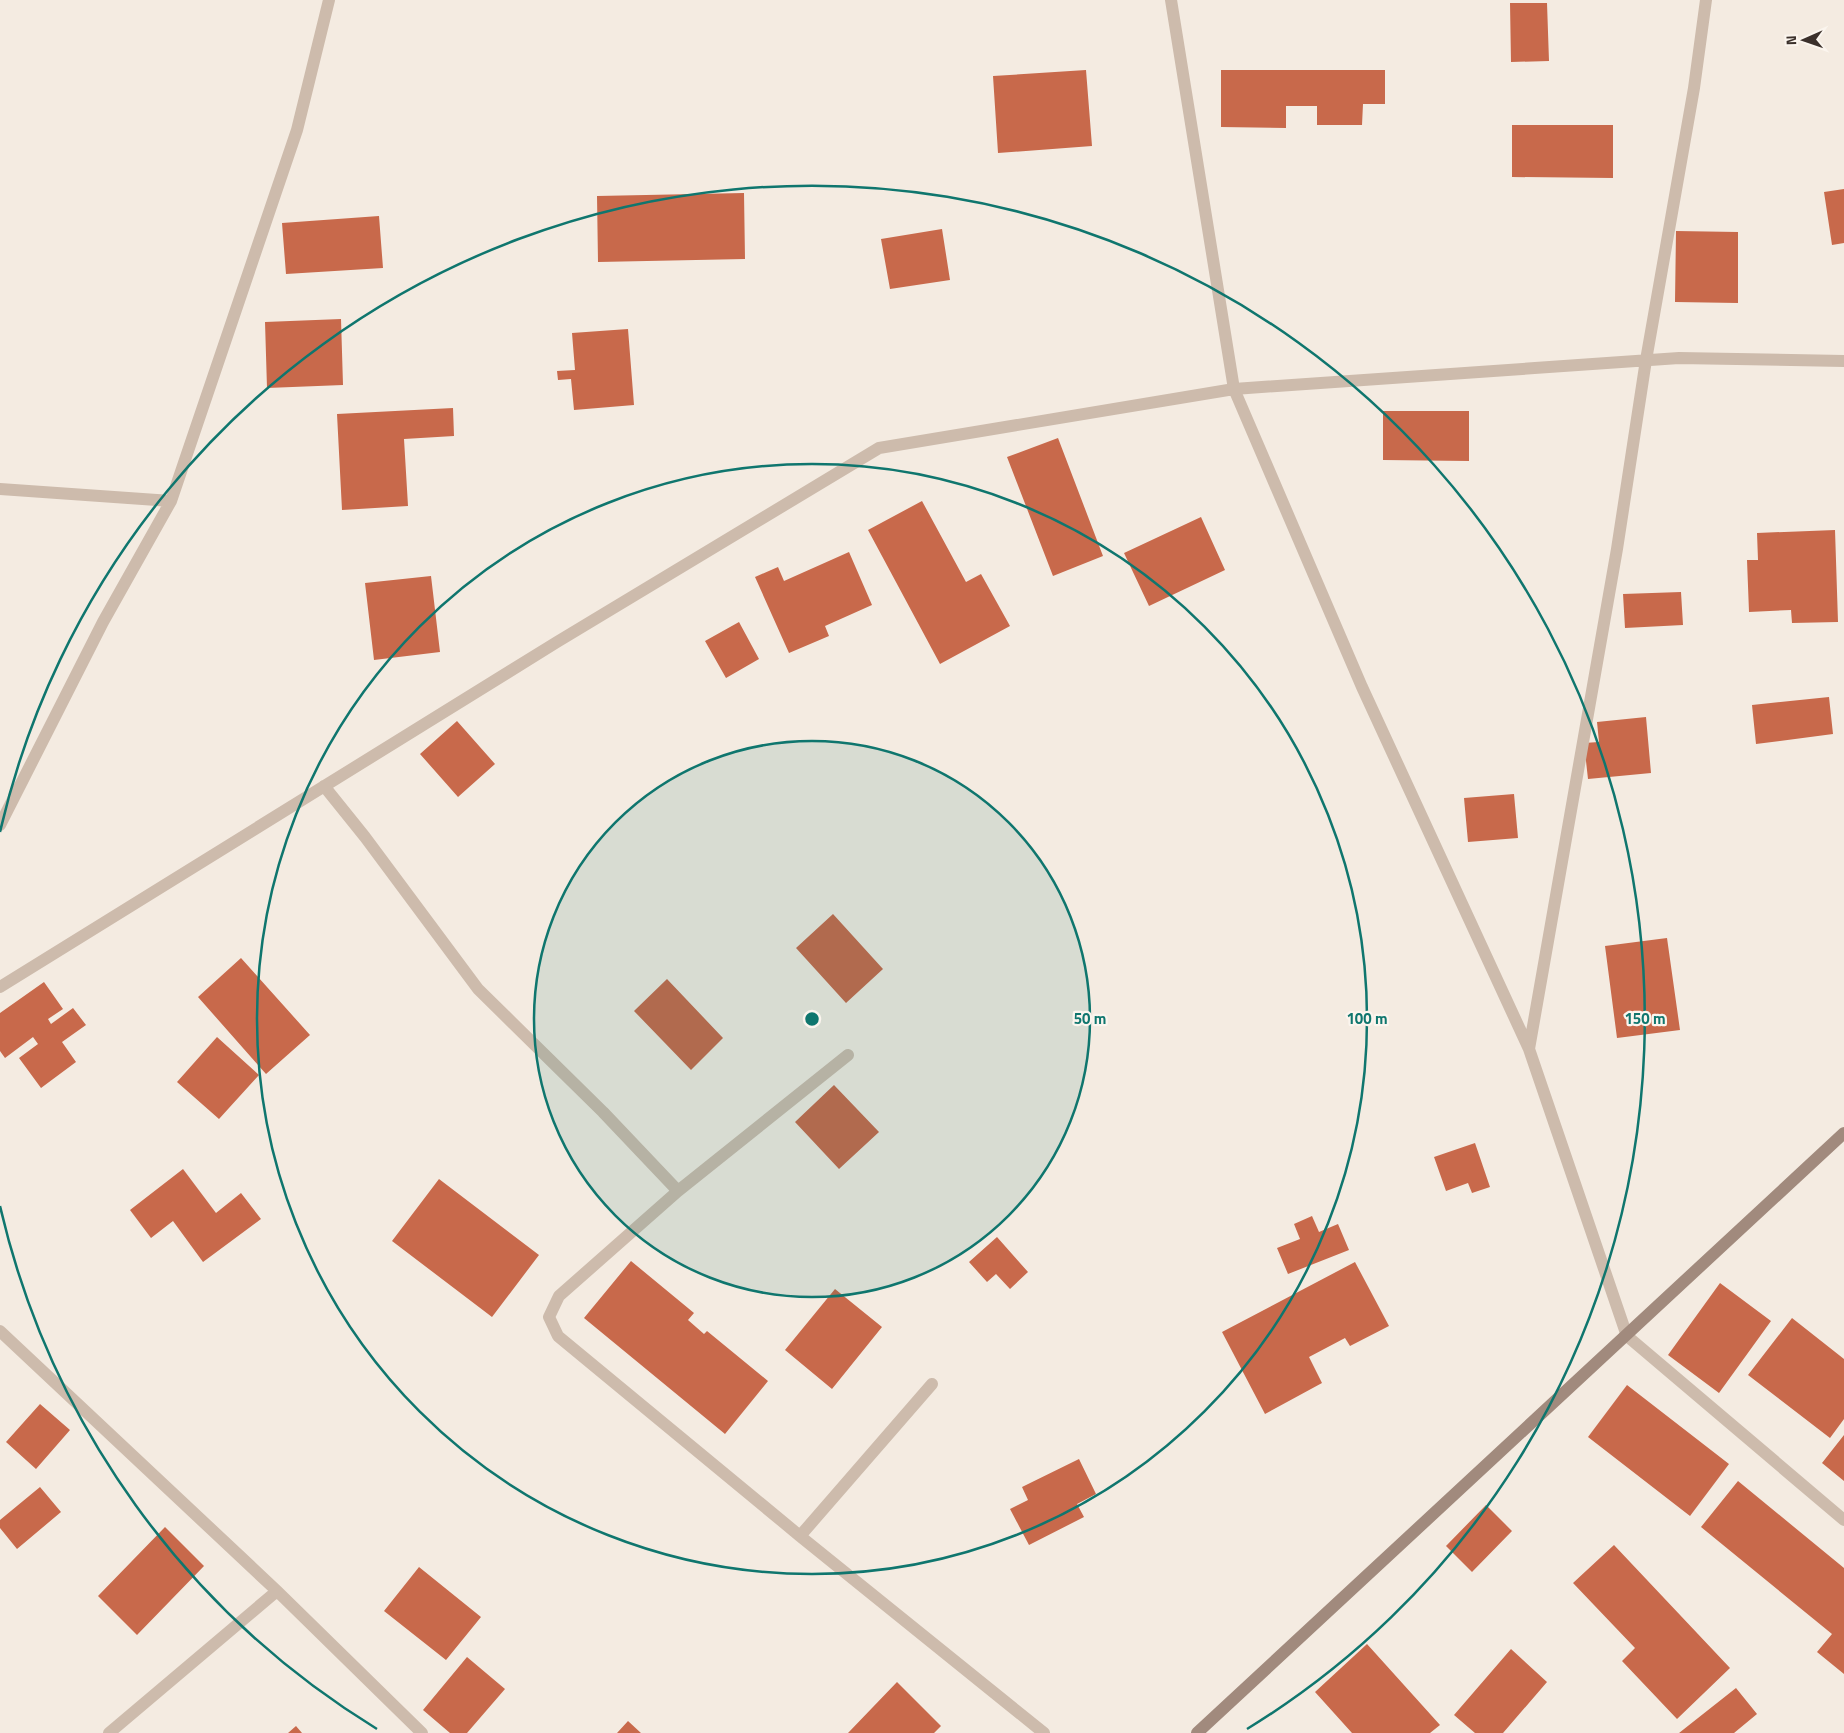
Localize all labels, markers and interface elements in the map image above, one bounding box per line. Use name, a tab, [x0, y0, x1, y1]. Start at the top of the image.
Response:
north arrow	[1779, 15, 1829, 65]
text: N	[1780, 35, 1801, 46]
text: 50 m	[1074, 1007, 1106, 1030]
text: 100 m	[1346, 1007, 1388, 1030]
text: 150 m	[1624, 1007, 1666, 1030]
centre of rings	[803, 1010, 821, 1028]

